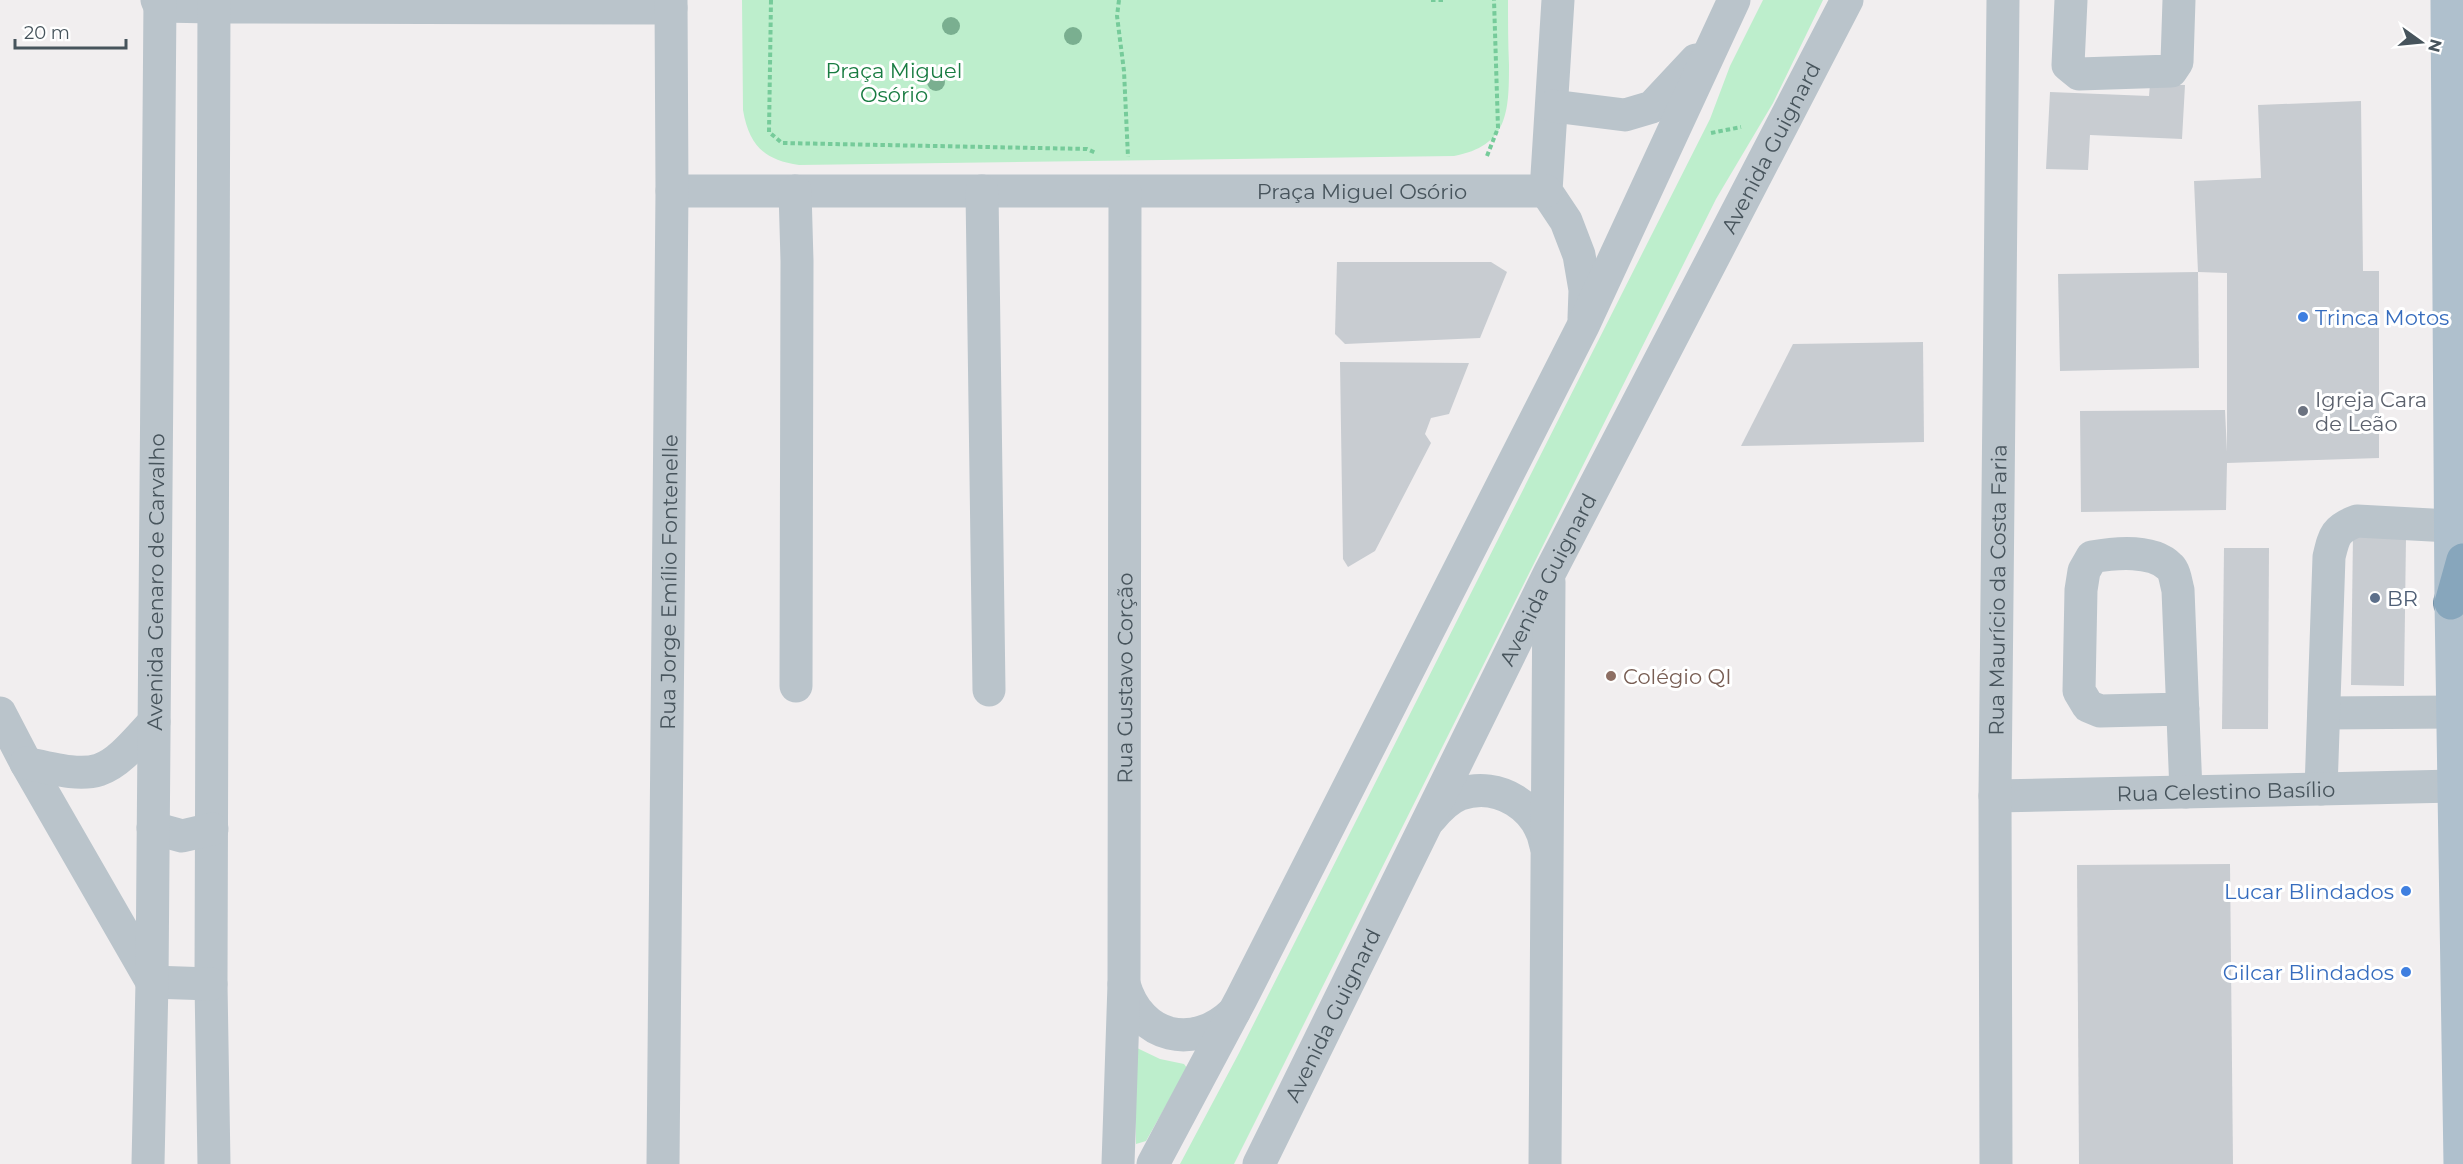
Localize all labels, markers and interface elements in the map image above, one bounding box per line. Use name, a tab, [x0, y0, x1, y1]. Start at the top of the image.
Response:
scale bar	[15, 12, 126, 50]
north arrow	[2391, 12, 2451, 72]
text: 20 m	[24, 22, 70, 44]
text: N	[2424, 37, 2446, 54]
park label: Praça Miguel Osório	[826, 58, 962, 107]
street label: Avenida Guignard	[1716, 58, 1825, 237]
street label: Praça Miguel Osório	[1257, 179, 1467, 204]
place label: Trinca Motos	[2315, 305, 2449, 330]
marker: Trinca Motos	[2296, 310, 2310, 324]
place label: Igreja Cara de Leão	[2315, 387, 2427, 436]
marker: Igreja Cara de Leão	[2296, 404, 2310, 418]
street label: Avenida Genaro de Carvalho	[142, 433, 169, 731]
street label: Rua Jorge Emílio Fontenelle	[655, 434, 682, 730]
street label: Rua Maurício da Costa Faria	[1983, 444, 2011, 736]
street label: Avenida Guignard	[1494, 489, 1601, 670]
street label: Rua Gustavo Corção	[1112, 573, 1137, 784]
place label: BR	[2387, 586, 2418, 611]
marker: BR	[2368, 591, 2382, 605]
place label: Colégio QI	[1623, 664, 1732, 689]
marker: Colégio QI	[1604, 669, 1618, 683]
street label: Rua Celestino Basílio	[2116, 776, 2336, 806]
place label: Lucar Blindados	[2224, 879, 2394, 904]
marker: Lucar Blindados	[2399, 884, 2413, 898]
street label: Avenida Guignard	[1279, 924, 1385, 1106]
place label: Gilcar Blindados	[2223, 960, 2394, 985]
marker: Gilcar Blindados	[2399, 965, 2413, 979]

